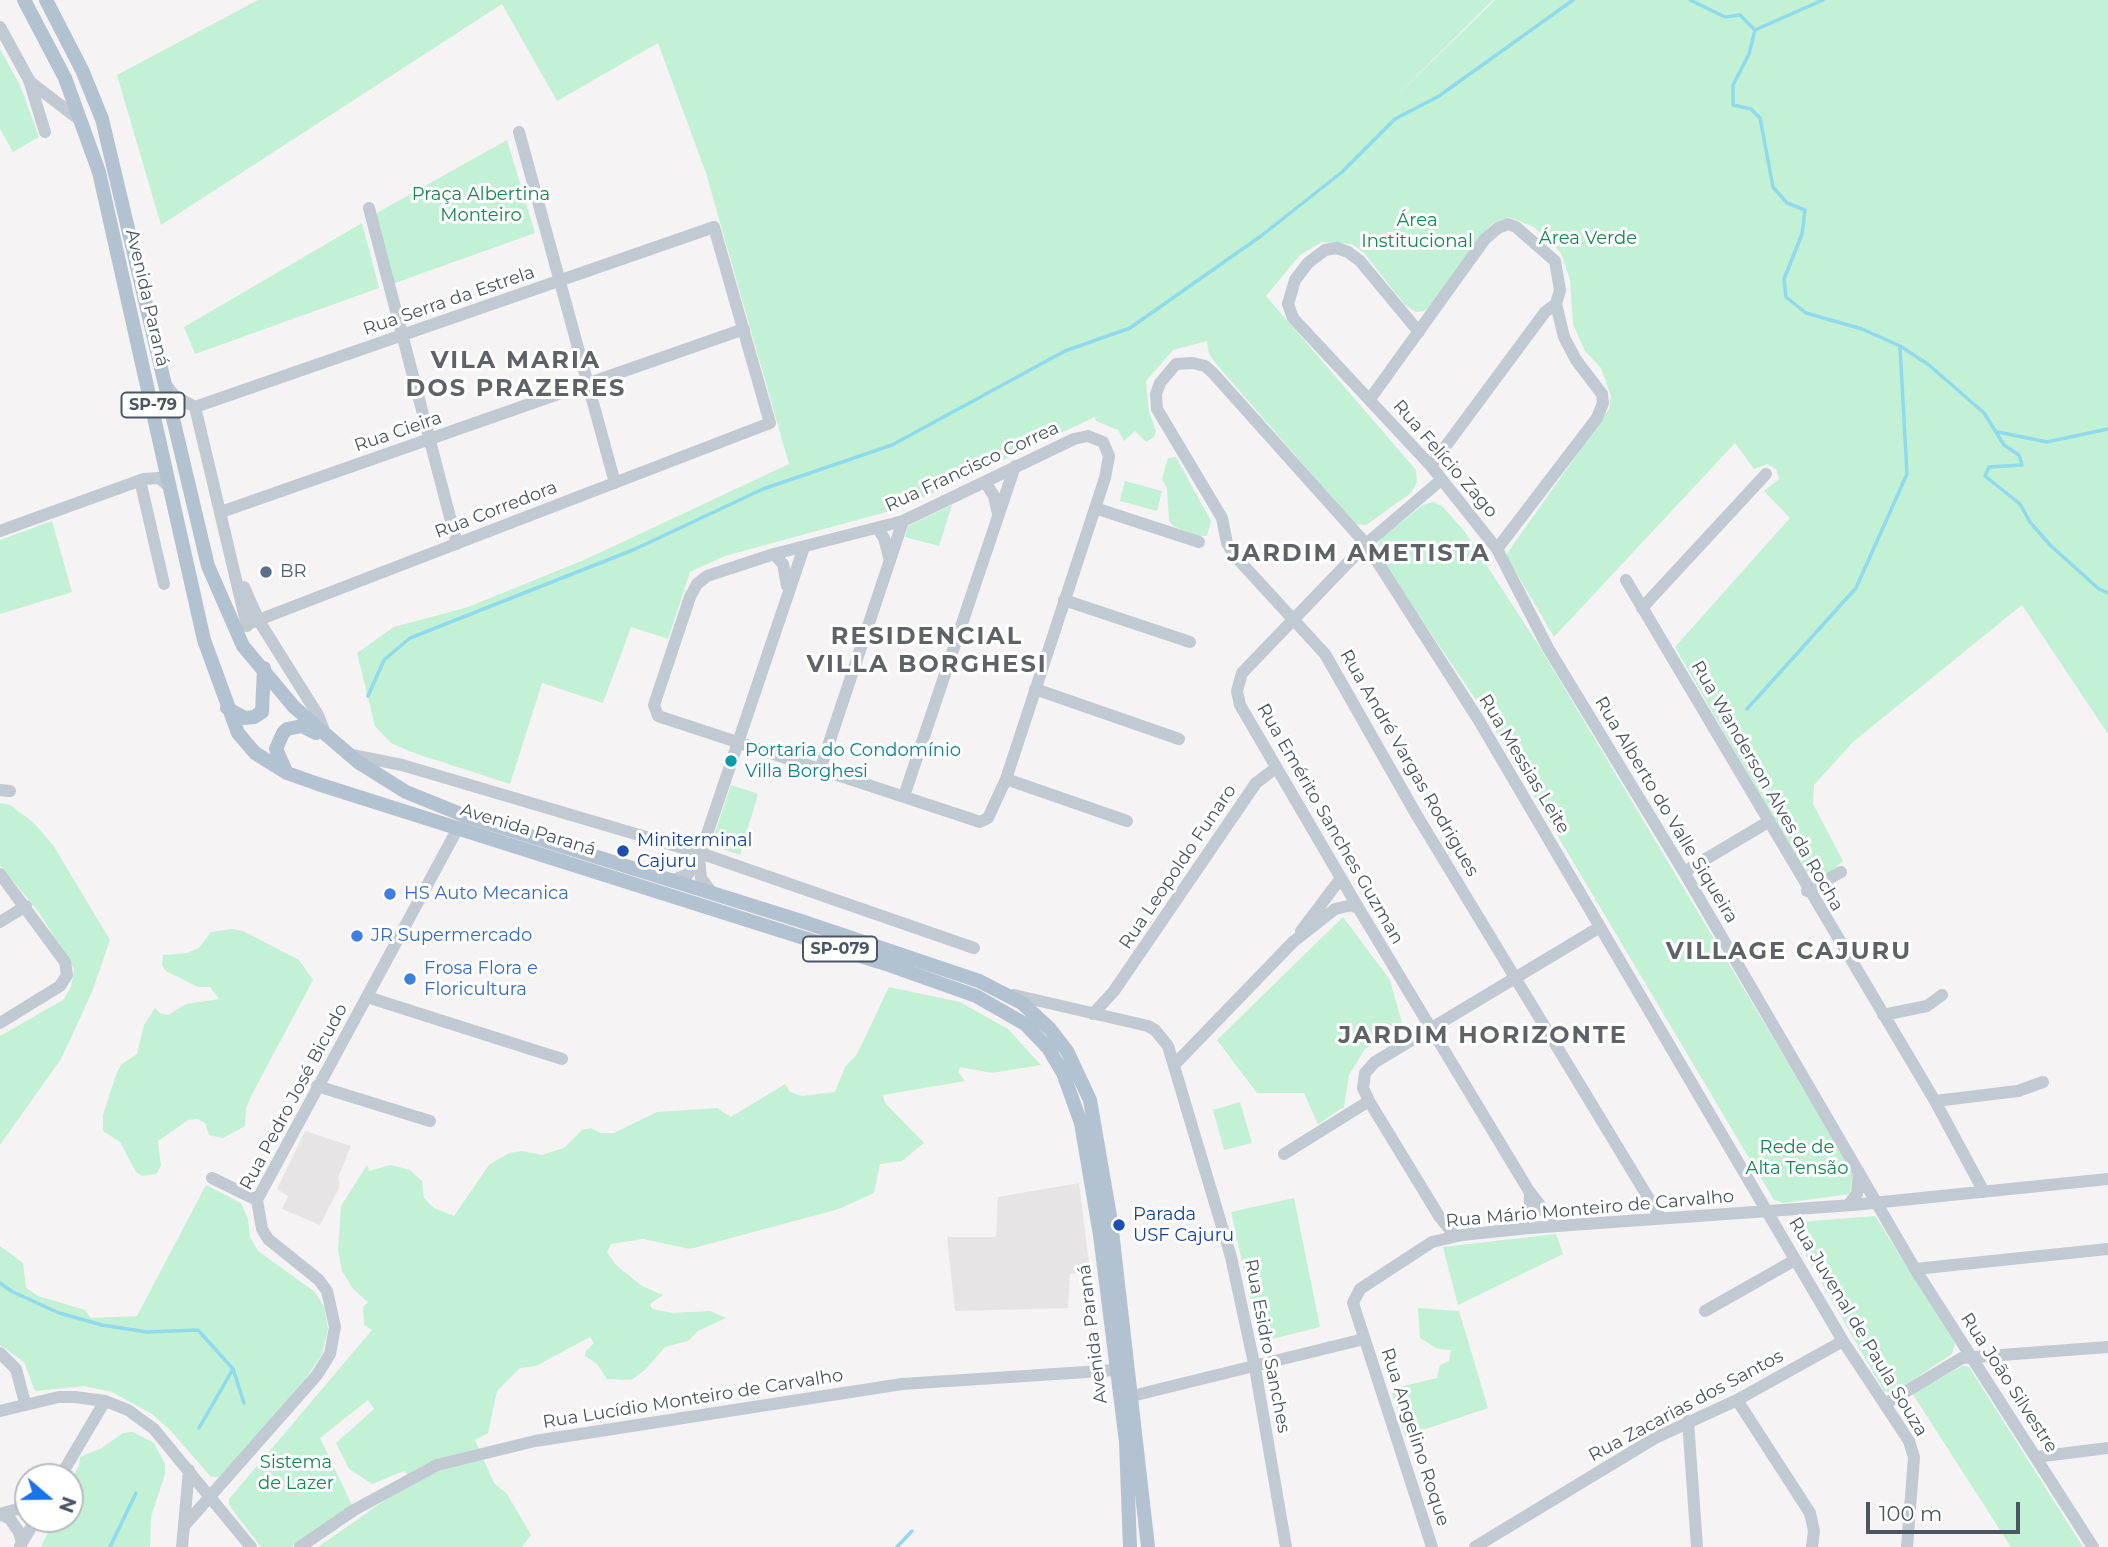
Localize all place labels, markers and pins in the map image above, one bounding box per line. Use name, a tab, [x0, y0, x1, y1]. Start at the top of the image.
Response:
place label: BR	[280, 561, 307, 583]
marker: BR	[258, 564, 274, 580]
place label: Portaria do Condomínio Villa Borghesi	[745, 740, 961, 782]
marker: Portaria do Condomínio Villa Borghesi	[723, 753, 739, 769]
place label: Miniterminal Cajuru	[637, 830, 752, 872]
marker: Miniterminal Cajuru	[615, 843, 631, 859]
place label: HS Auto Mecanica	[404, 883, 569, 905]
marker: HS Auto Mecanica	[382, 886, 398, 902]
place label: JR Supermercado	[371, 925, 532, 947]
marker: JR Supermercado	[349, 928, 365, 944]
place label: Frosa Flora e Floricultura	[424, 958, 538, 1000]
marker: Frosa Flora e Floricultura	[402, 971, 418, 987]
place label: Parada USF Cajuru	[1133, 1204, 1234, 1246]
marker: Parada USF Cajuru	[1111, 1217, 1127, 1233]

